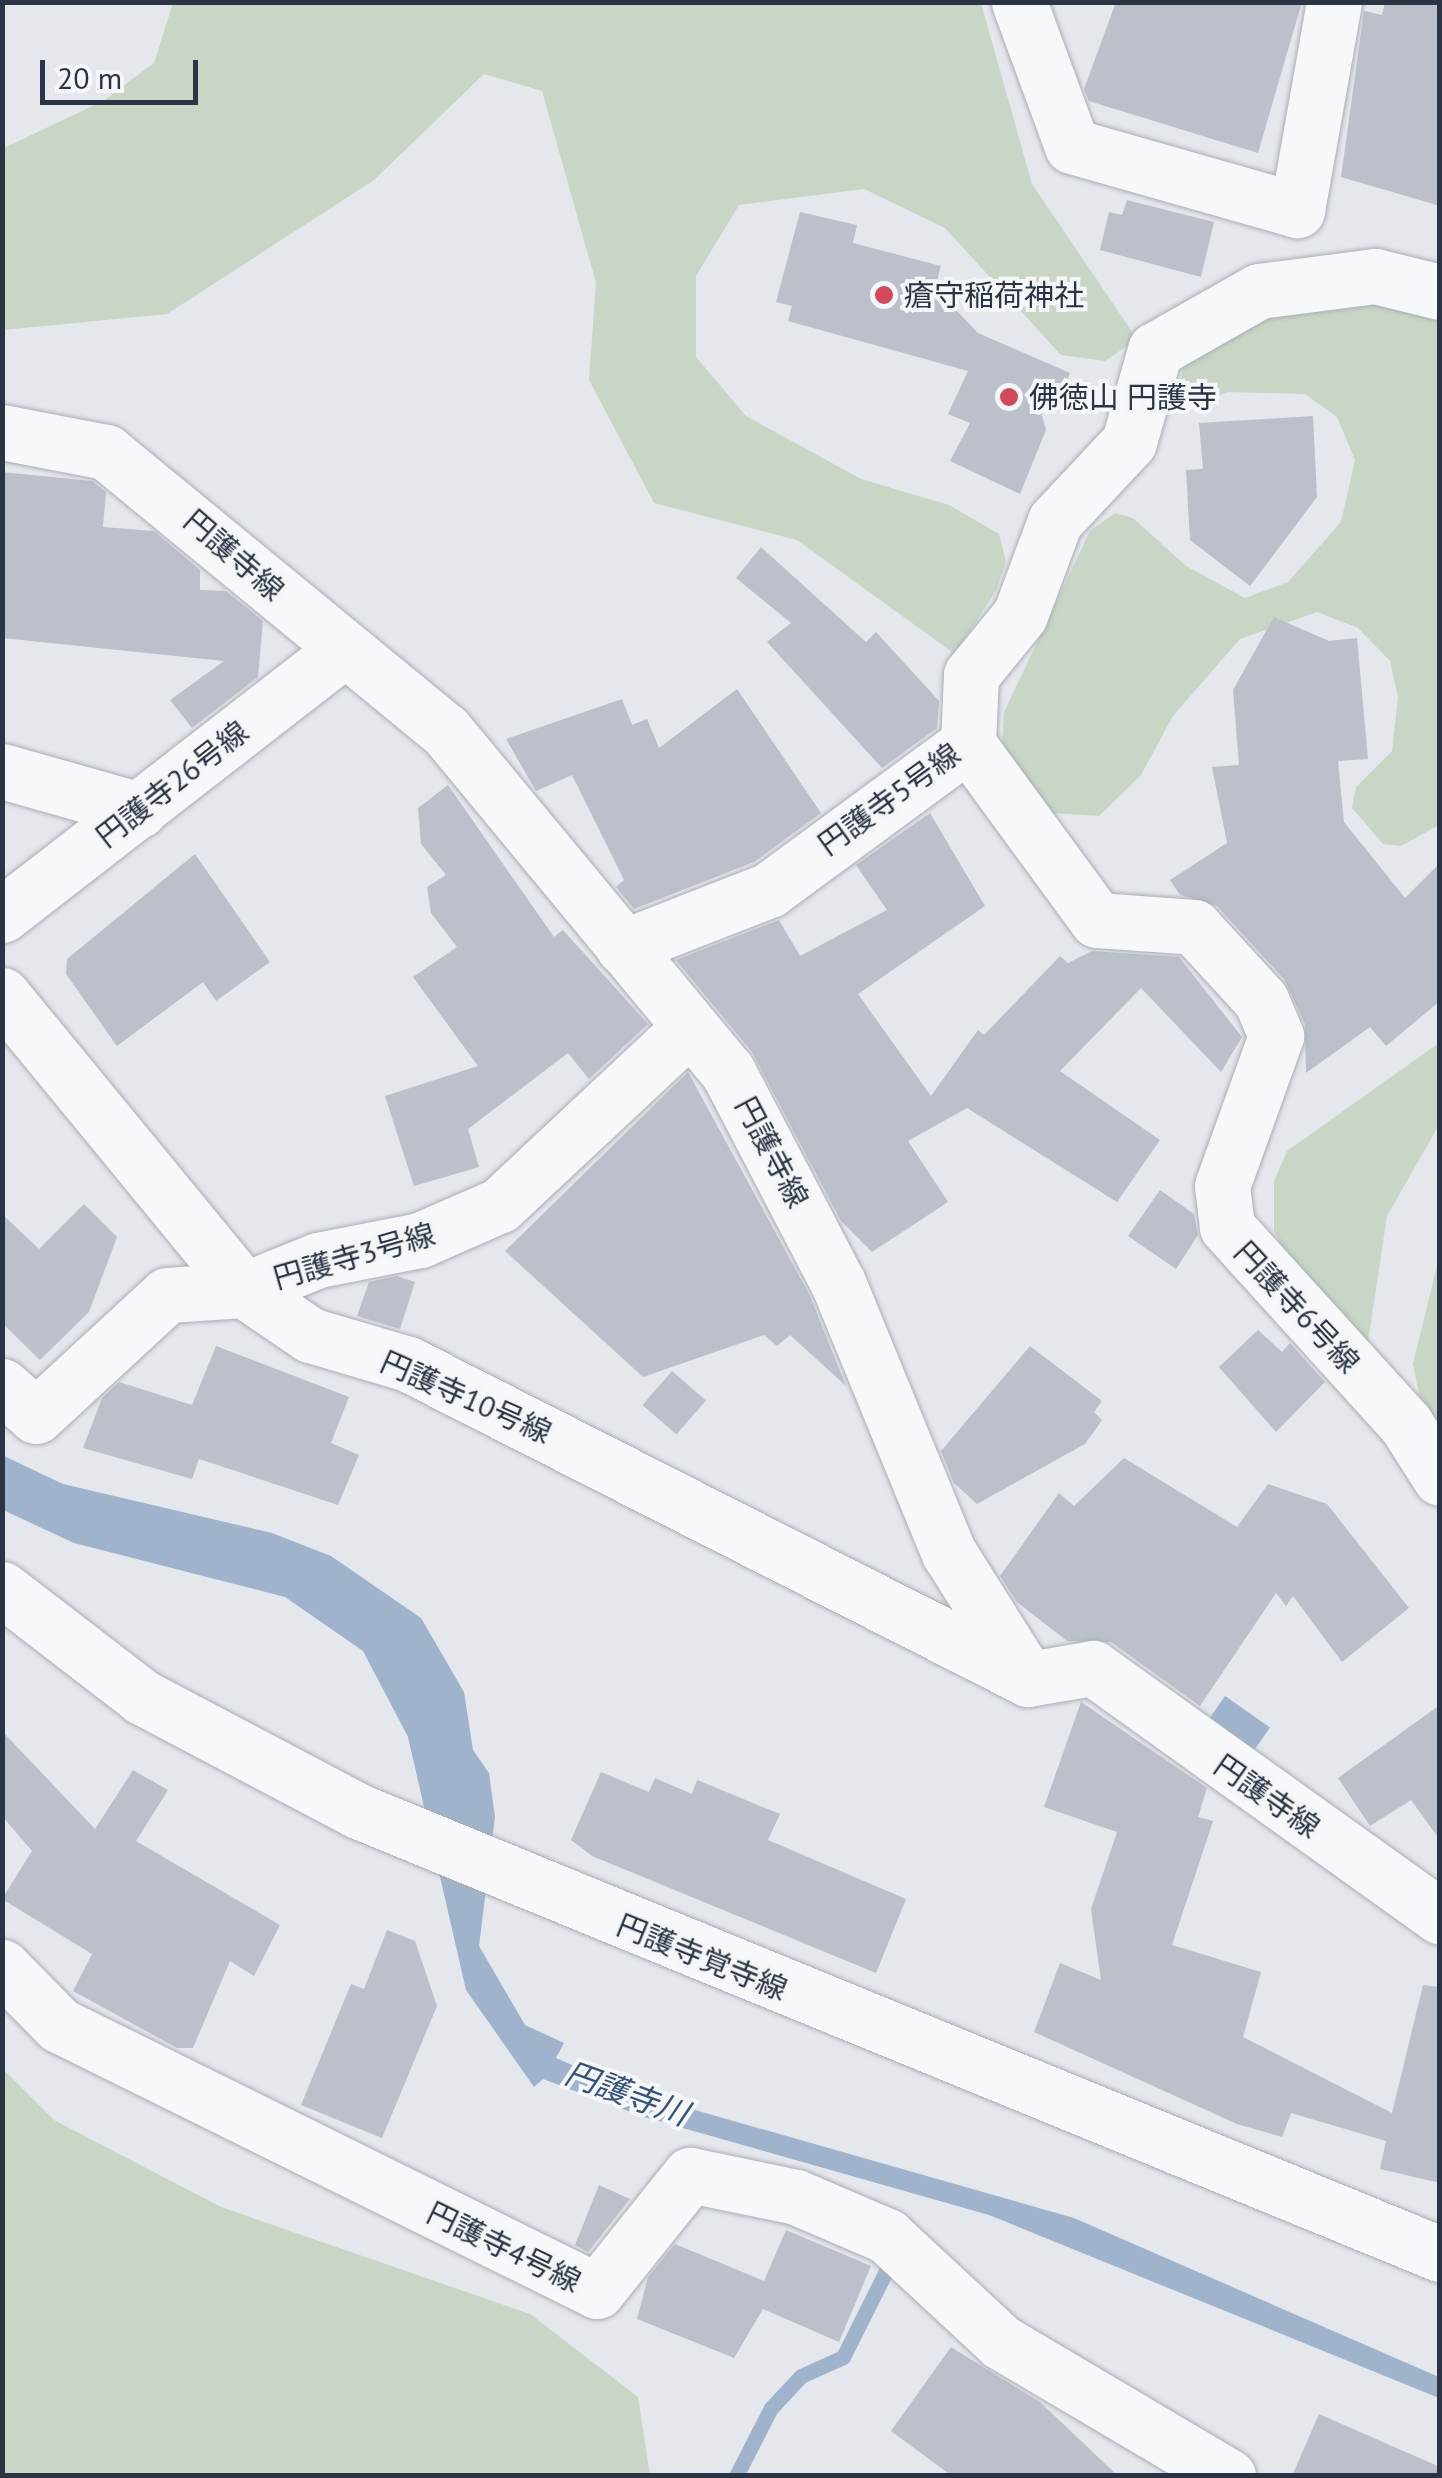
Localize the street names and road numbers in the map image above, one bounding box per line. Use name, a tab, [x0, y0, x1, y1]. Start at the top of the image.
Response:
street label: 円護寺線	[177, 502, 291, 608]
street label: 円護寺26号線	[89, 714, 255, 854]
street label: 円護寺5号線	[811, 736, 967, 862]
street label: 円護寺線	[728, 1091, 816, 1213]
street label: 円護寺3号線	[269, 1216, 439, 1296]
street label: 円護寺6号線	[1227, 1234, 1367, 1380]
street label: 円護寺10号線	[375, 1343, 557, 1451]
street label: 円護寺線	[1208, 1747, 1326, 1845]
street label: 円護寺覚寺線	[612, 1907, 792, 2007]
street label: 円護寺4号線	[421, 2194, 587, 2300]

